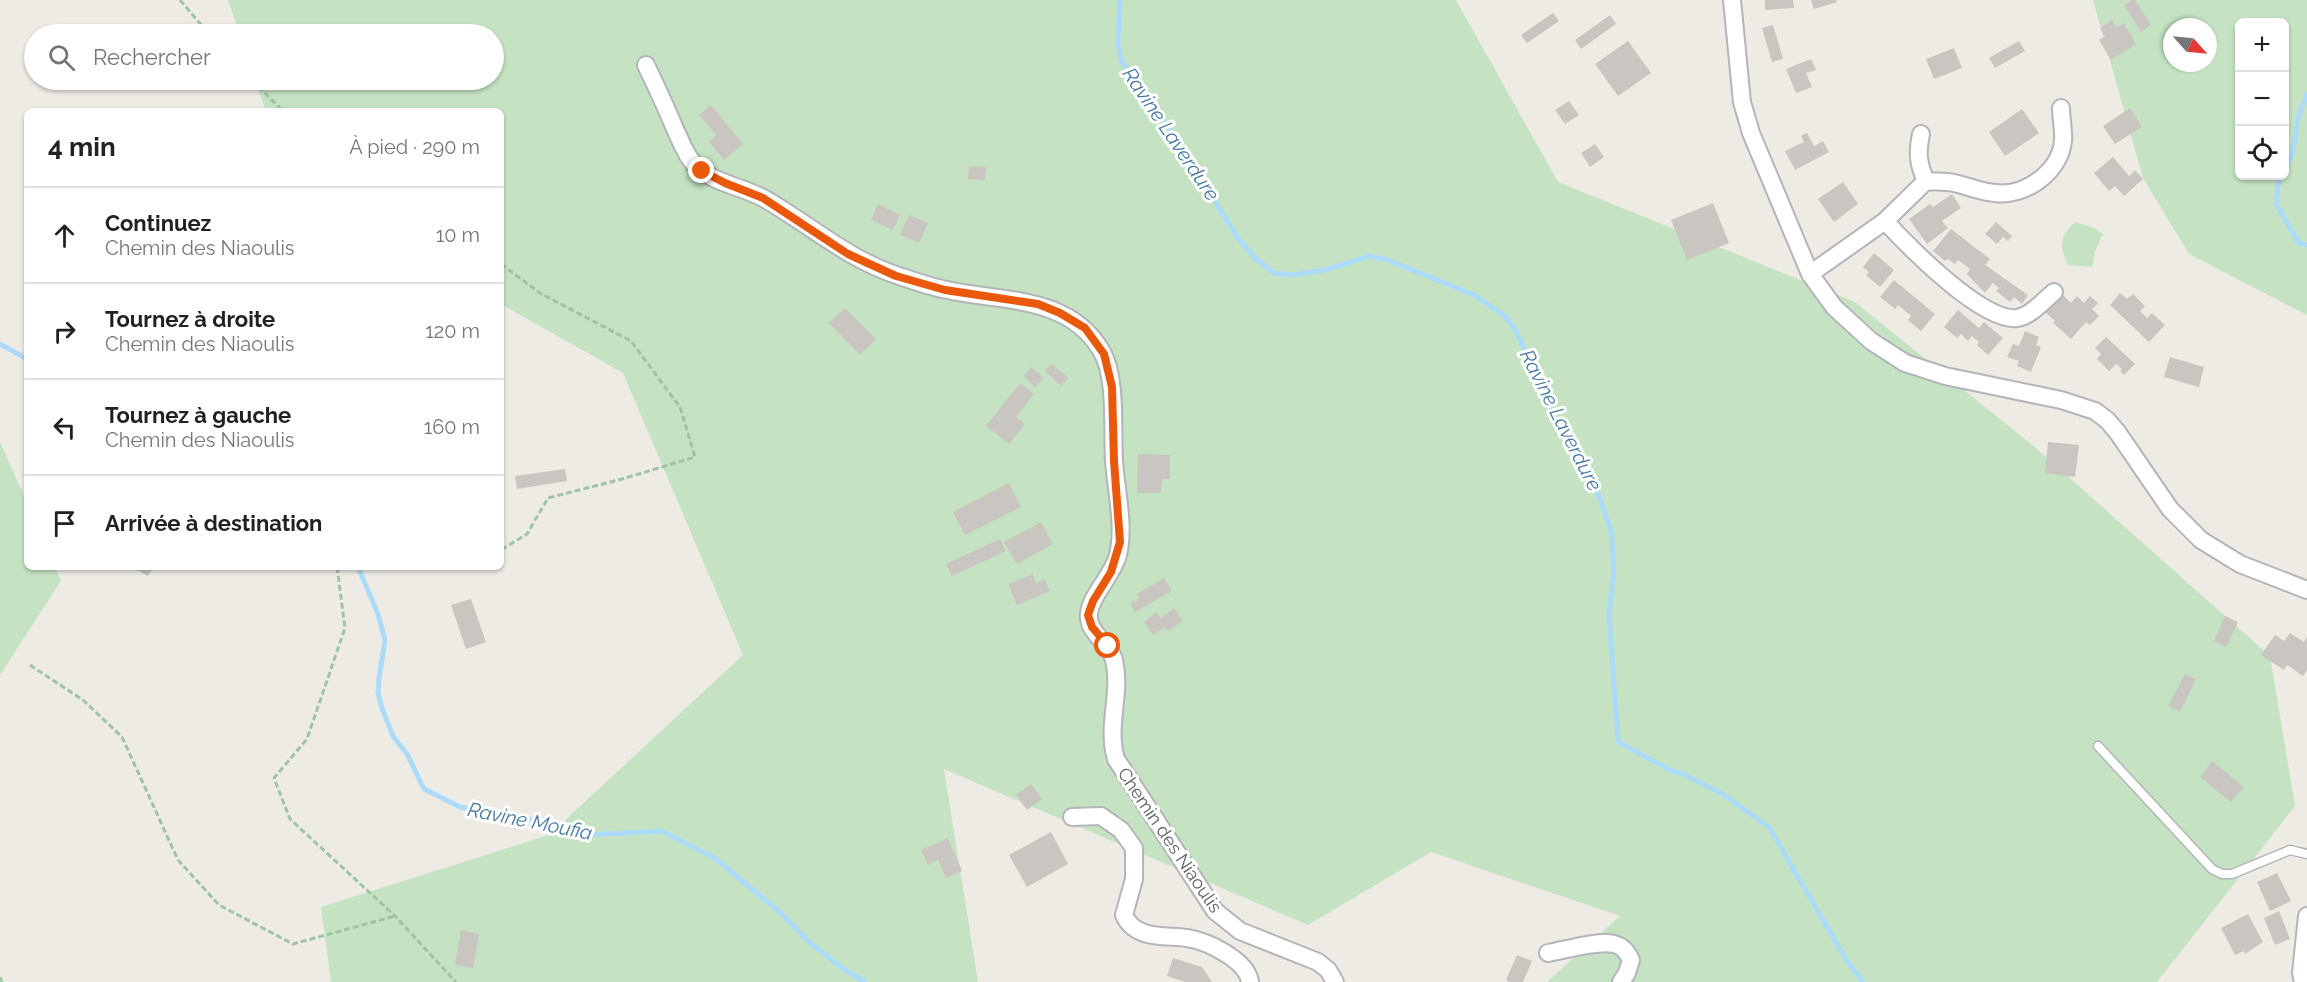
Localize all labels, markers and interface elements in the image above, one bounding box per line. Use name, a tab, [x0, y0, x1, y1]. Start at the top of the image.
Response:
north arrow	[2163, 18, 2217, 72]
map controls	[2235, 18, 2289, 180]
button: +	[2235, 18, 2289, 72]
search box	[24, 24, 504, 90]
icon: search	[45, 41, 78, 74]
text: Rechercher	[93, 44, 211, 70]
water label: Ravine Laverdure	[1118, 63, 1225, 205]
button: −	[2235, 72, 2289, 126]
button: locate	[2235, 126, 2289, 180]
text: 4 min	[48, 132, 116, 162]
text: À pied · 290 m	[349, 135, 480, 159]
route end	[688, 157, 714, 183]
text: Continuez	[105, 210, 211, 236]
icon: ahead	[48, 219, 81, 252]
text: 10 m	[436, 223, 480, 247]
text: Chemin des Niaoulis	[105, 236, 295, 260]
text: Tournez à droite	[105, 306, 275, 332]
icon: right	[48, 315, 81, 348]
text: 120 m	[425, 319, 480, 343]
text: Chemin des Niaoulis	[105, 332, 295, 356]
water label: Ravine Laverdure	[1515, 345, 1607, 495]
text: Tournez à gauche	[105, 402, 291, 428]
icon: left	[48, 411, 81, 444]
text: 160 m	[424, 415, 480, 439]
text: Chemin des Niaoulis	[105, 428, 295, 452]
icon: arrive	[48, 507, 81, 540]
text: Arrivée à destination	[105, 510, 322, 536]
route start	[1094, 632, 1120, 658]
street label: Chemin des Niaoulis	[1114, 763, 1227, 917]
water label: Ravine Moufia	[466, 797, 594, 845]

